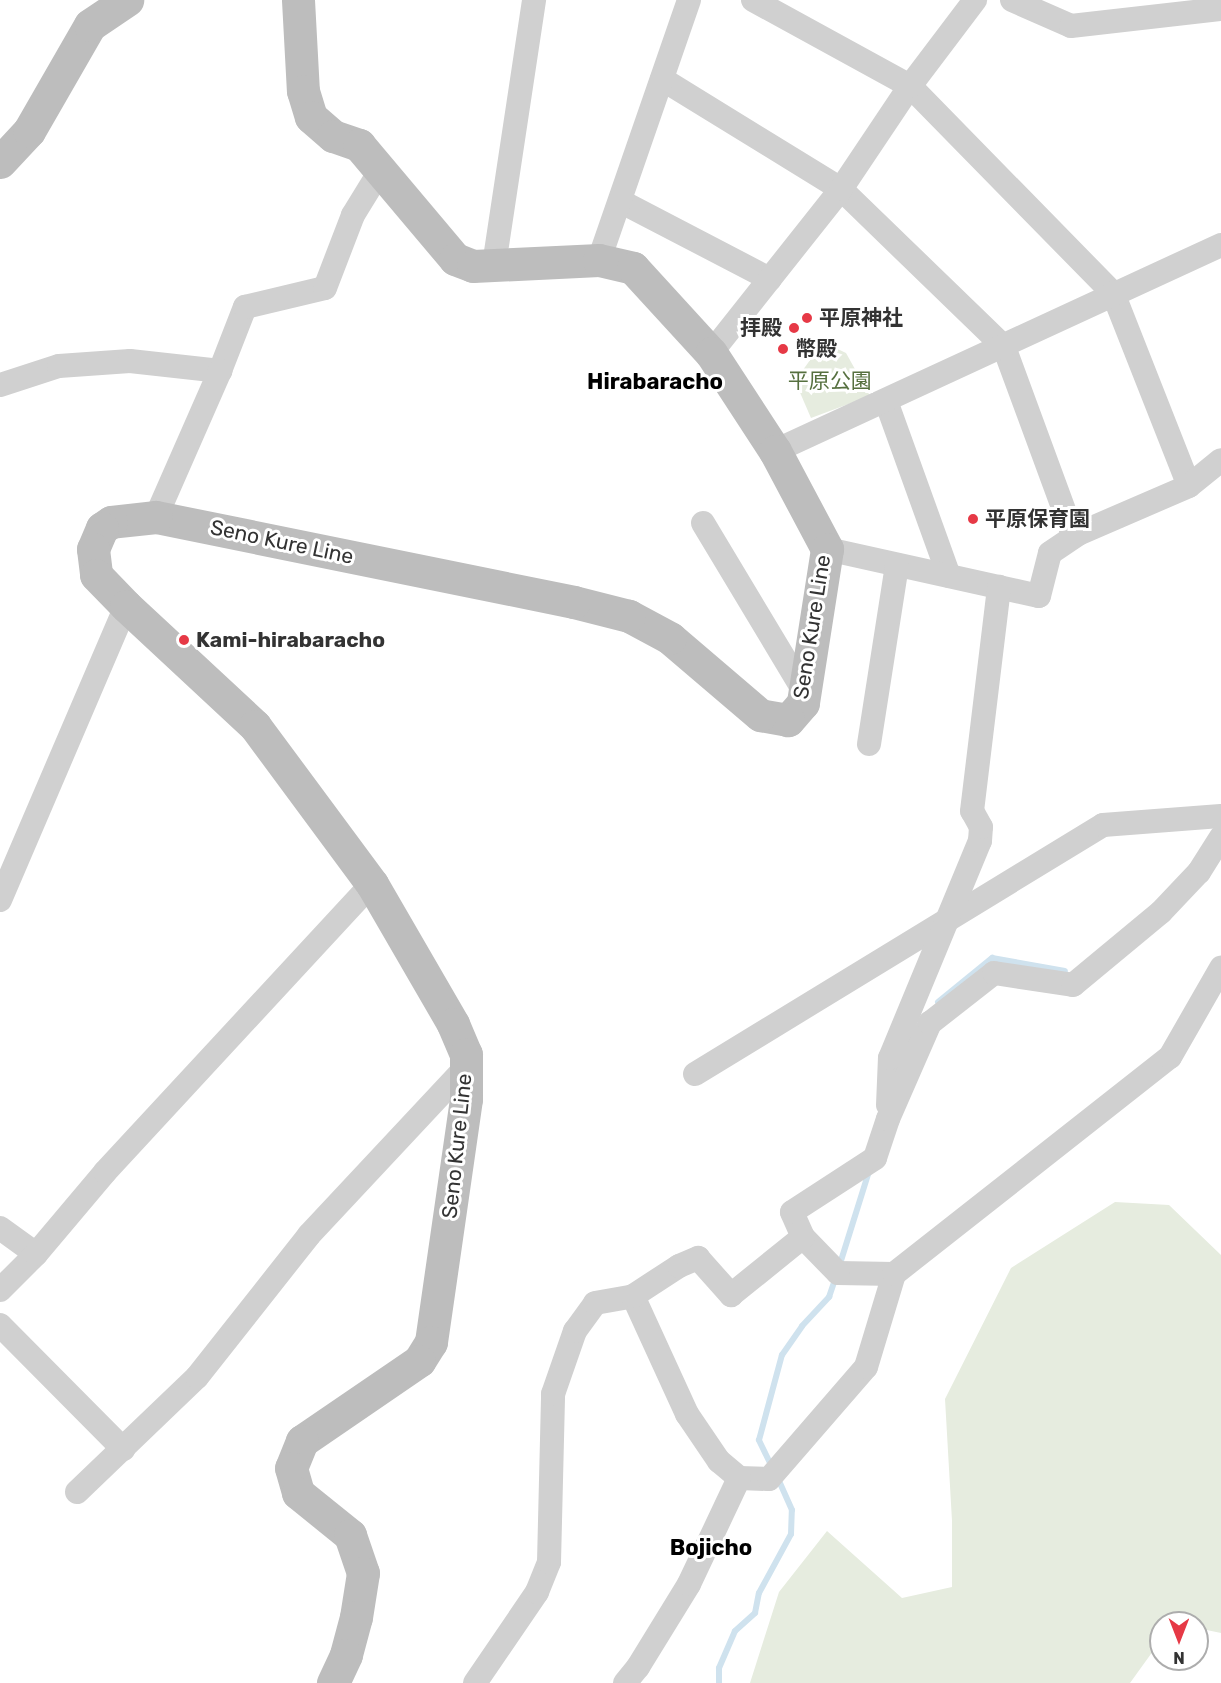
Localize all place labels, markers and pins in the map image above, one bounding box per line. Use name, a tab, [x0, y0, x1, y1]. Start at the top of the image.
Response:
place label: 平原神社	[819, 305, 903, 331]
marker: 平原神社	[800, 311, 814, 325]
place label: 拝殿	[740, 315, 782, 341]
marker: 拝殿	[787, 321, 801, 335]
place label: 幣殿	[795, 336, 837, 362]
marker: 幣殿	[776, 342, 790, 356]
place label: 平原保育園	[985, 506, 1090, 532]
marker: 平原保育園	[966, 512, 980, 526]
place label: Kami-hirabaracho	[196, 627, 385, 653]
marker: Kami-hirabaracho	[177, 633, 191, 647]

